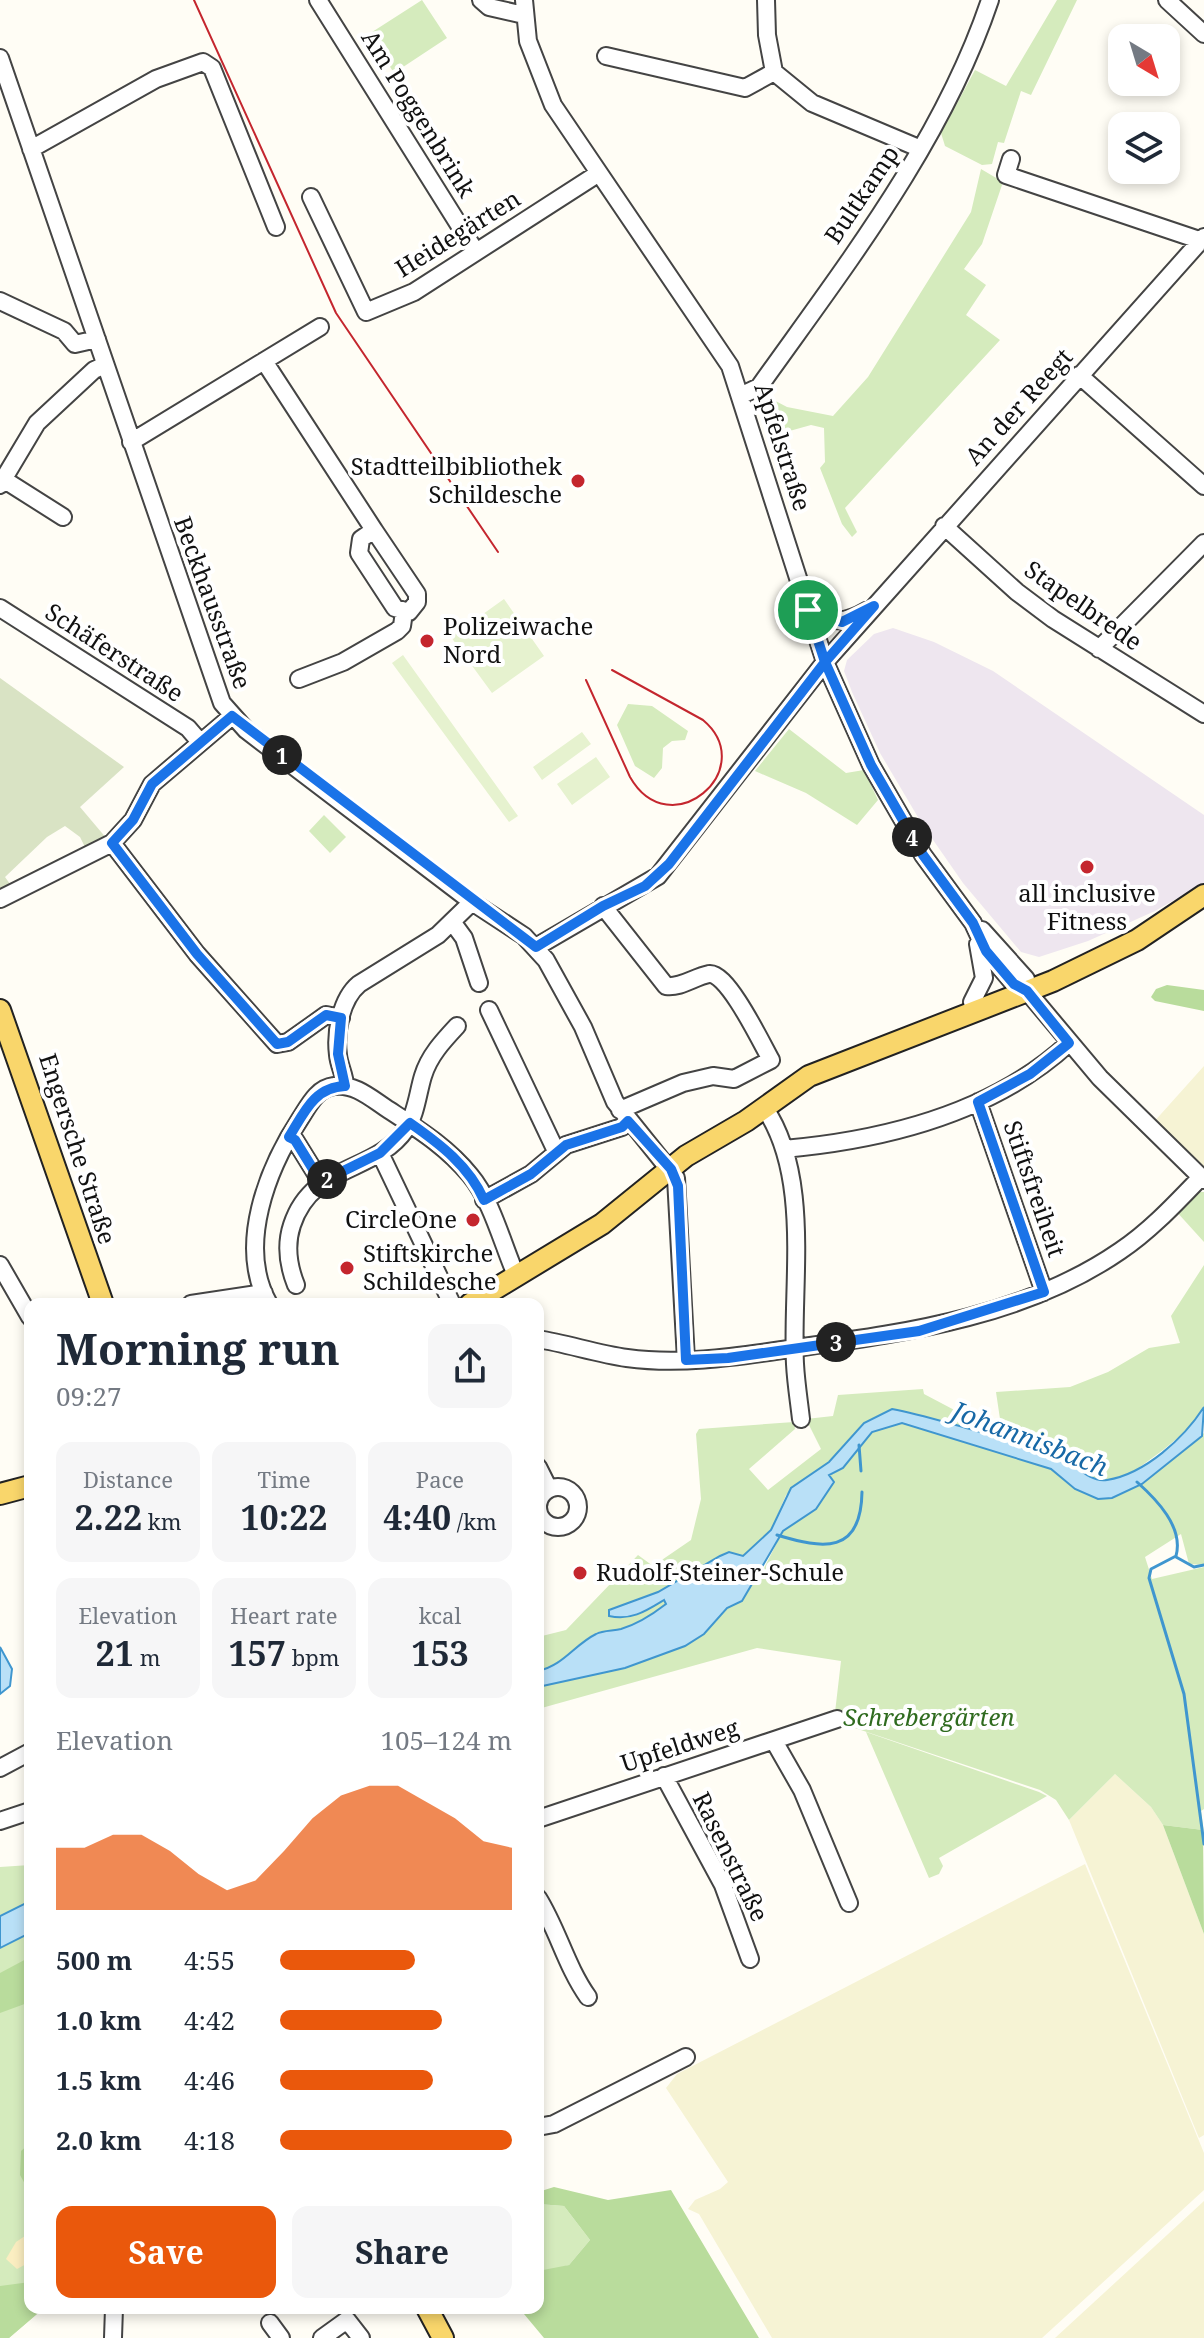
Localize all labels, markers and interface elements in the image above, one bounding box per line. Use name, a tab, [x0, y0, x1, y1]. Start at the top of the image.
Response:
street label: Am Poggenbrink	[355, 23, 485, 204]
north arrow	[1108, 24, 1180, 96]
map controls	[1108, 24, 1180, 184]
button: layers	[1108, 112, 1180, 184]
street label: Bultkamp	[816, 139, 906, 250]
street label: Heidegärten	[388, 181, 526, 284]
street label: An der Reegt	[957, 341, 1079, 471]
street label: Apfelstraße	[747, 378, 820, 515]
place label: Stadtteilbibliothek Schildesche	[351, 449, 563, 510]
marker: Stadtteilbibliothek Schildesche	[569, 472, 587, 490]
street label: Beckhausstraße	[167, 512, 260, 693]
street label: Stapelbrede	[1018, 552, 1149, 657]
pin	[774, 576, 842, 644]
icon: arrive	[786, 588, 830, 632]
street label: Schäferstraße	[39, 595, 190, 709]
place label: Polizeiwache Nord	[443, 609, 593, 670]
marker: Polizeiwache Nord	[418, 632, 436, 650]
pin: 1	[262, 735, 302, 775]
text: 1	[276, 740, 288, 770]
pin: 4	[892, 817, 932, 857]
text: 4	[906, 822, 918, 852]
marker: all inclusive Fitness	[1078, 858, 1096, 876]
place label: all inclusive Fitness	[1018, 876, 1156, 937]
street label: Engersche Straße	[32, 1049, 125, 1248]
street label: Stiftsfreiheit	[997, 1116, 1074, 1261]
pin: 2	[307, 1159, 347, 1199]
text: 2	[321, 1164, 333, 1194]
place label: CircleOne	[345, 1202, 457, 1235]
marker: CircleOne	[464, 1211, 482, 1229]
place label: Stiftskirche Schildesche	[363, 1236, 497, 1297]
marker: Stiftskirche Schildesche	[338, 1259, 356, 1277]
text: Morning run	[56, 1318, 340, 1378]
pin: 3	[816, 1322, 856, 1362]
button: share	[428, 1324, 512, 1408]
text: 3	[830, 1327, 842, 1357]
text: 09:27	[56, 1378, 122, 1414]
water label: Johannisbach	[943, 1390, 1114, 1484]
text: Distance	[83, 1464, 173, 1494]
text: Time	[257, 1464, 311, 1494]
text: Pace	[416, 1464, 464, 1494]
text: 2.22	[74, 1494, 142, 1540]
text: 10:22	[240, 1494, 328, 1540]
text: 4:40	[383, 1494, 451, 1540]
text: km	[142, 1506, 182, 1536]
text: /km	[451, 1506, 497, 1536]
place label: Rudolf-Steiner-Schule	[596, 1555, 844, 1588]
marker: Rudolf-Steiner-Schule	[571, 1564, 589, 1582]
text: Elevation	[78, 1600, 178, 1630]
text: Heart rate	[230, 1600, 338, 1630]
text: kcal	[419, 1600, 461, 1630]
text: 21	[96, 1630, 134, 1676]
text: 157	[228, 1630, 286, 1676]
text: 153	[411, 1630, 469, 1676]
text: m	[134, 1642, 160, 1672]
text: bpm	[286, 1642, 340, 1672]
park label: Schrebergärten	[843, 1700, 1015, 1733]
street label: Upfeldweg	[616, 1710, 743, 1779]
text: Elevation	[56, 1722, 173, 1758]
text: 105–124 m	[380, 1722, 512, 1758]
street label: Rasenstraße	[686, 1786, 777, 1927]
text: 500 m	[56, 1942, 132, 1978]
text: 4:55	[184, 1942, 235, 1978]
text: 1.0 km	[56, 2002, 142, 2038]
text: 4:42	[184, 2002, 235, 2038]
text: 1.5 km	[56, 2062, 142, 2098]
text: 4:46	[184, 2062, 235, 2098]
text: 2.0 km	[56, 2122, 142, 2158]
text: 4:18	[184, 2122, 235, 2158]
button: Save	[56, 2206, 276, 2298]
button: Share	[292, 2206, 512, 2298]

